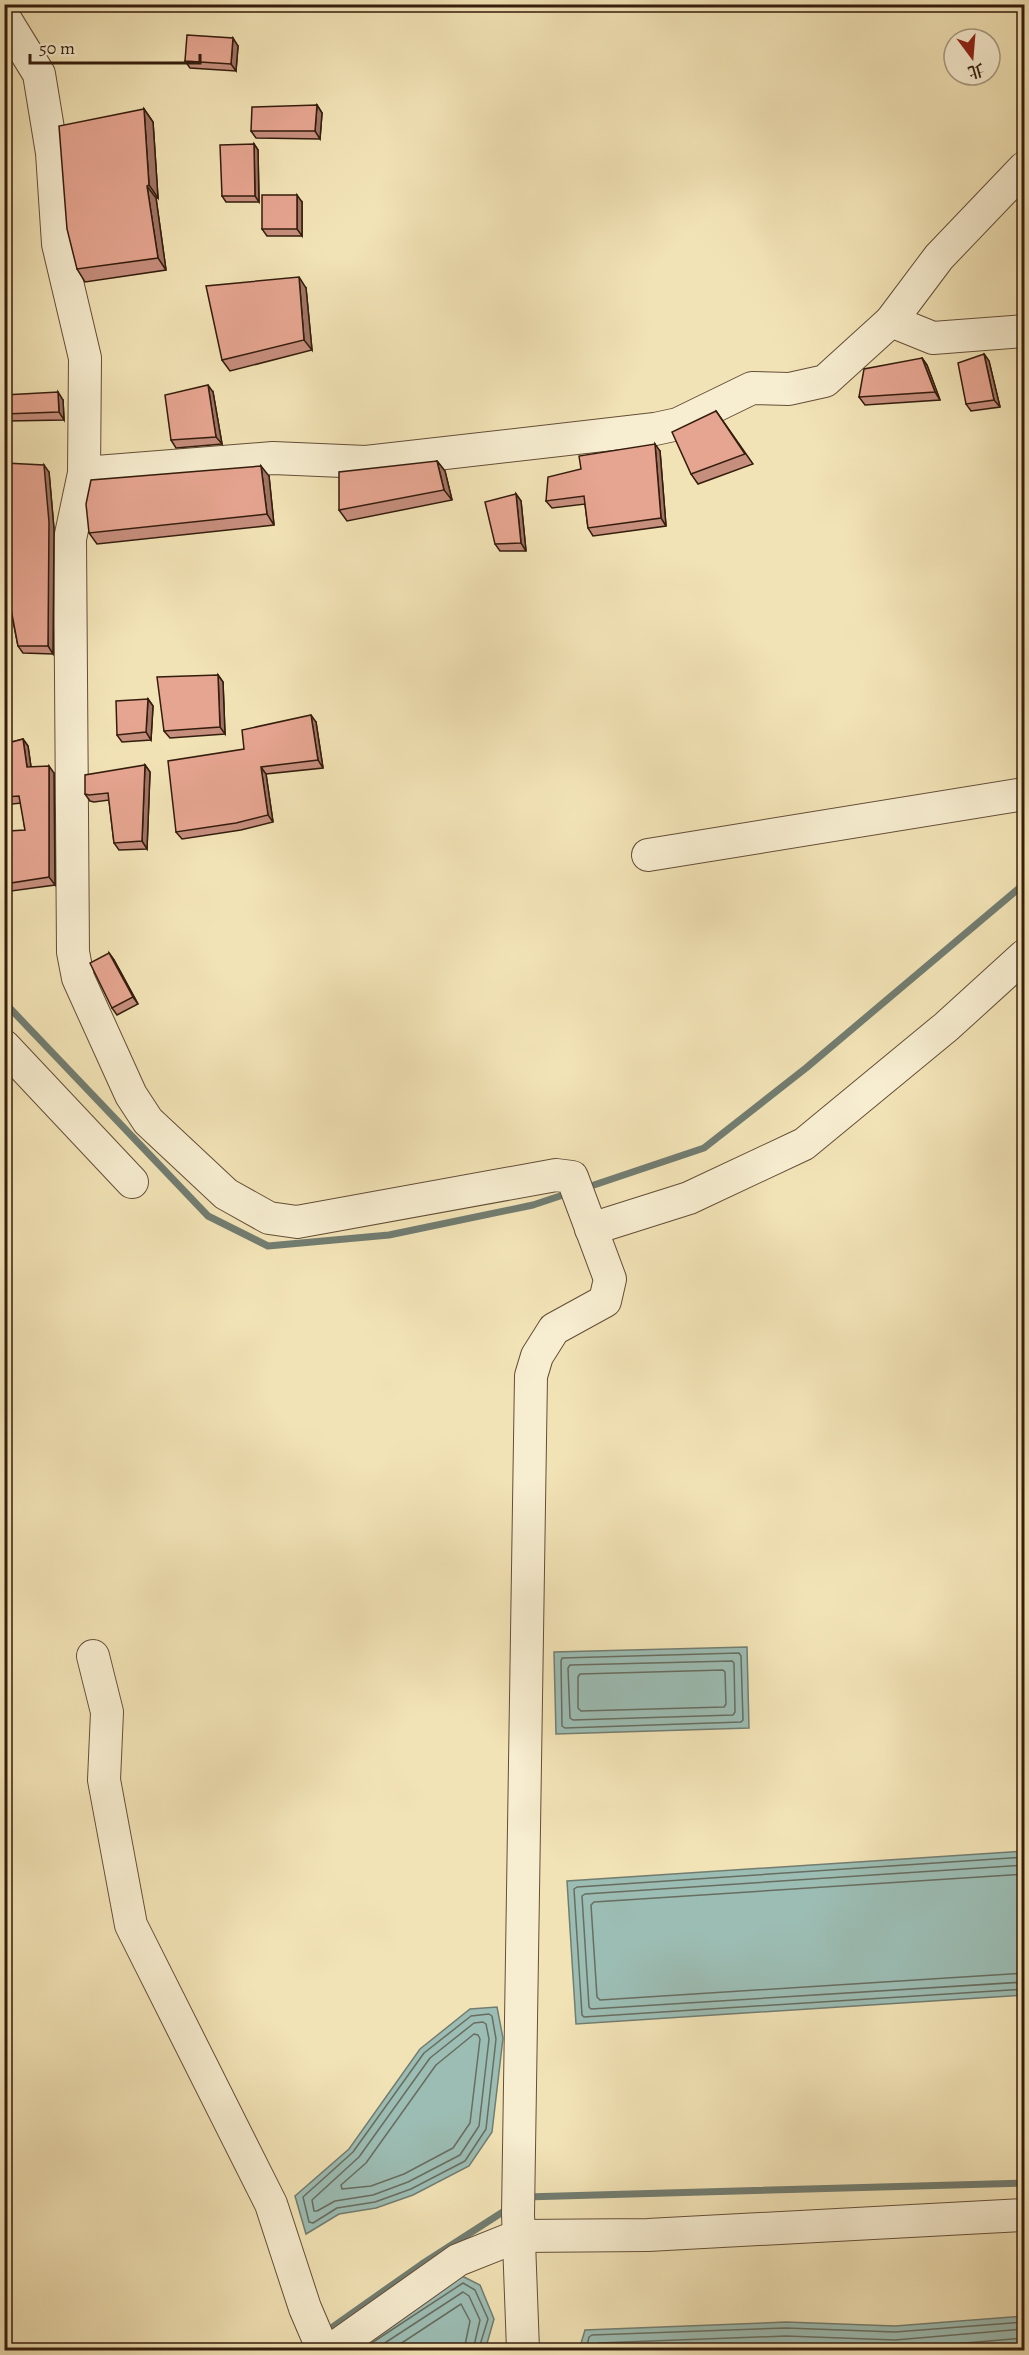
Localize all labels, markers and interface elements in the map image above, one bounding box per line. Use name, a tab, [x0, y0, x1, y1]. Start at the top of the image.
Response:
scale bar	[30, 27, 200, 65]
north arrow	[942, 27, 1002, 87]
text: 50 m	[39, 36, 75, 60]
text: 北	[965, 58, 987, 83]

